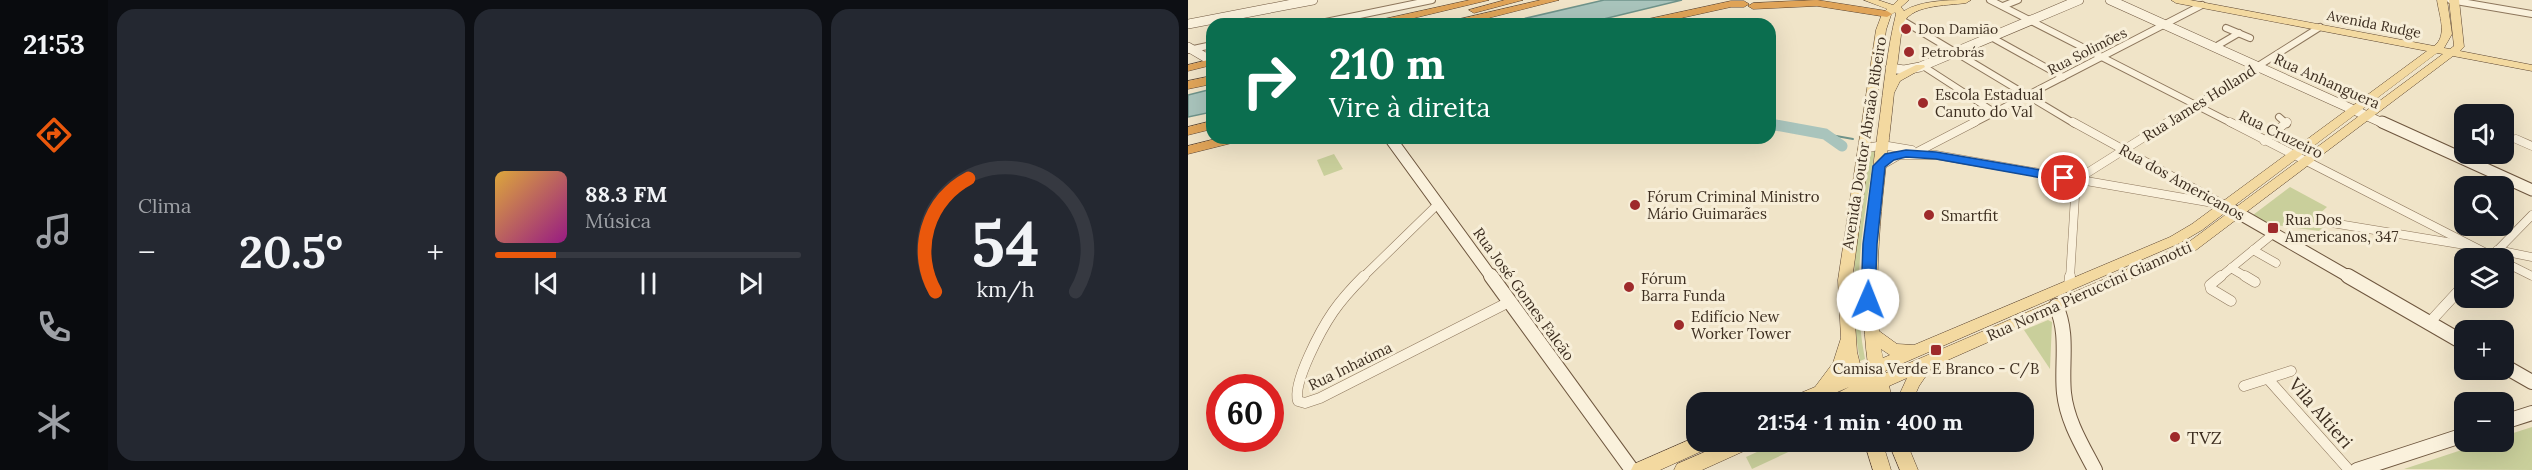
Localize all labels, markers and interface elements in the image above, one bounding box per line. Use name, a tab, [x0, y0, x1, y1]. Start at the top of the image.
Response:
street label: Avenida Rudge	[2324, 6, 2423, 42]
place label: Don Damião	[1918, 20, 1998, 38]
marker: Don Damião	[1899, 22, 1913, 36]
street label: Rua Solimões	[2044, 23, 2130, 79]
text: 21:53	[23, 27, 85, 61]
street label: Avenida Doutor Abraão Ribeiro	[1838, 35, 1890, 252]
text: 210 m	[1329, 37, 1445, 91]
icon: right	[1230, 42, 1308, 120]
place label: Petrobrás	[1921, 43, 1984, 61]
marker: Petrobrás	[1902, 45, 1916, 59]
street label: Rua Anhanguera	[2271, 49, 2383, 113]
street label: Rua James Holland	[2139, 61, 2259, 145]
place label: Escola Estadual Canuto do Val	[1935, 85, 2043, 121]
text: Vire à direita	[1329, 90, 1490, 124]
marker: Escola Estadual Canuto do Val	[1916, 96, 1930, 110]
map controls	[2454, 104, 2514, 452]
button: sound	[2454, 104, 2514, 164]
street label: Rua Cruzeiro	[2236, 105, 2326, 163]
icon: directions	[33, 114, 75, 156]
street label: Rua dos Americanos	[2116, 140, 2248, 224]
pin	[2038, 152, 2089, 203]
icon: arrive	[2047, 161, 2080, 194]
button: search	[2454, 176, 2514, 236]
text: 88.3 FM	[585, 180, 667, 208]
place label: Fórum Criminal Ministro Mário Guimarães	[1647, 187, 1820, 223]
text: Clima	[138, 193, 191, 218]
marker: Fórum Criminal Ministro Mário Guimarães	[1628, 198, 1642, 212]
text: 54	[971, 203, 1039, 283]
place label: Smartfit	[1941, 206, 1999, 225]
text: Música	[585, 208, 651, 233]
marker: Smartfit	[1922, 208, 1936, 222]
icon: music	[33, 210, 75, 252]
place label: Rua Dos Americanos, 347	[2284, 210, 2398, 246]
marker: Rua Dos Americanos, 347	[2266, 221, 2280, 235]
text: 20.5°	[239, 223, 343, 280]
street label: Rua José Gomes Falcão	[1469, 224, 1579, 364]
text: −	[138, 231, 156, 273]
text: +	[426, 231, 444, 273]
street label: Rua Norma Pieruccini Giannotti	[1984, 237, 2194, 345]
button: layers	[2454, 248, 2514, 308]
icon: previous	[530, 267, 563, 300]
icon: pause	[632, 267, 665, 300]
icon: next	[734, 267, 767, 300]
position arrow	[1836, 268, 1900, 332]
place label: Fórum Barra Funda	[1641, 269, 1726, 305]
text: km/h	[976, 275, 1034, 303]
marker: Fórum Barra Funda	[1622, 280, 1636, 294]
icon: phone	[33, 306, 75, 348]
place label: Edifício New Worker Tower	[1691, 307, 1792, 343]
marker: Edifício New Worker Tower	[1672, 318, 1686, 332]
button: +	[2454, 320, 2514, 380]
street label: Rua Inhaúma	[1305, 337, 1395, 394]
marker: Camisa Verde E Branco - C/B	[1929, 343, 1943, 357]
place label: Camisa Verde E Branco - C/B	[1833, 359, 2039, 379]
street label: Vila Altieri	[2283, 372, 2358, 453]
speed limit sign: 60	[1206, 374, 1284, 452]
button: −	[2454, 392, 2514, 452]
icon: climate	[33, 401, 75, 443]
text: 21:54 · 1 min · 400 m	[1757, 408, 1963, 436]
place label: TVZ	[2187, 426, 2222, 449]
marker: TVZ	[2168, 430, 2182, 444]

